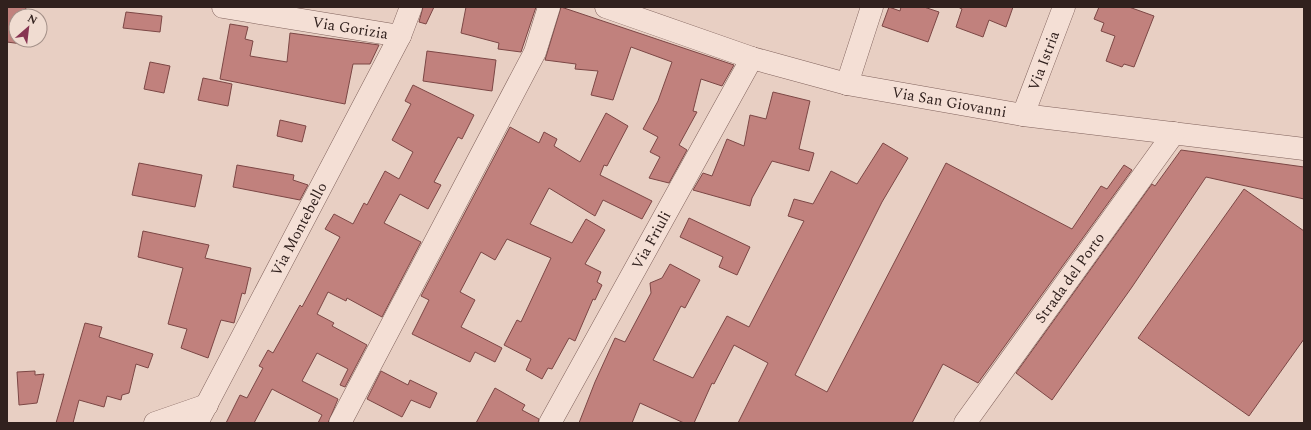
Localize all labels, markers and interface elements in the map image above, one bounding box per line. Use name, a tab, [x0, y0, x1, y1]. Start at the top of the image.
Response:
north arrow	[8, 8, 48, 48]
text: N	[25, 10, 40, 29]
street label: Via Gorizia	[311, 11, 390, 46]
street label: Via Istria	[1022, 27, 1066, 94]
street label: Via San Giovanni	[890, 81, 1008, 124]
street label: Via Montebello	[265, 178, 333, 280]
street label: Via Friuli	[626, 207, 677, 274]
street label: Strada del Porto	[1029, 228, 1111, 328]

